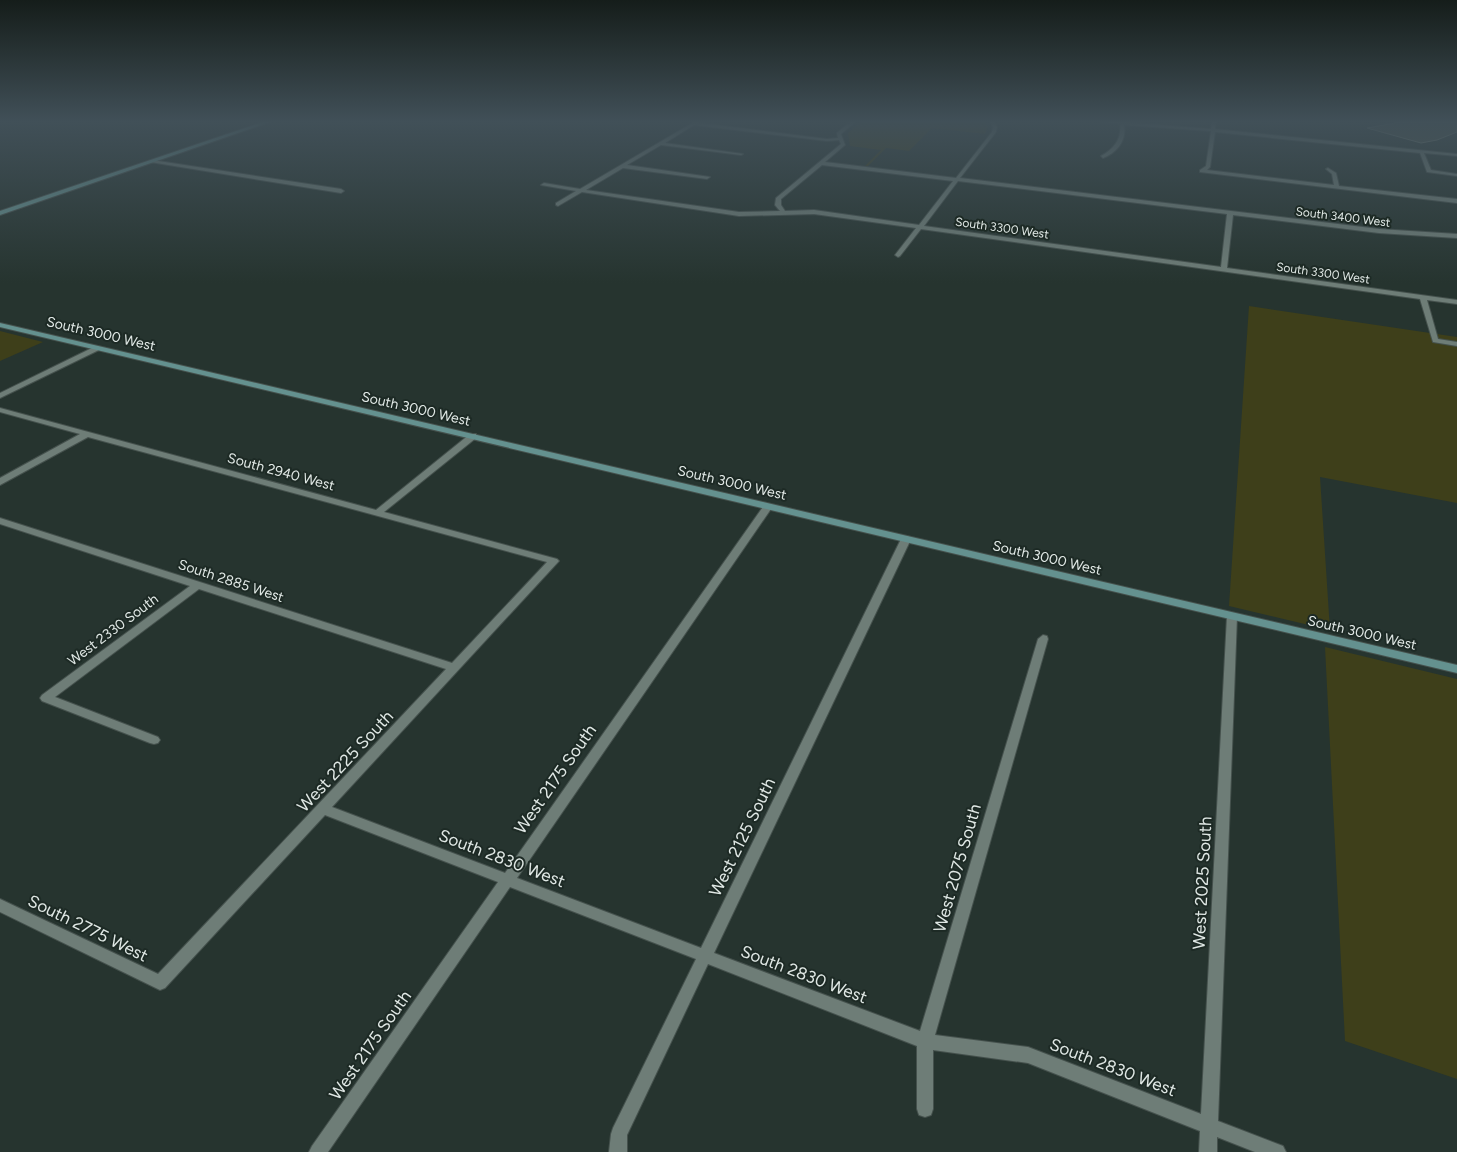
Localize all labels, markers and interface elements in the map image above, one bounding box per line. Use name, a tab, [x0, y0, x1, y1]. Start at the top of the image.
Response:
street label: South 3400 West	[1295, 204, 1392, 230]
street label: South 3300 West	[954, 215, 1050, 242]
street label: South 3300 West	[1275, 260, 1371, 287]
street label: South 3000 West	[45, 313, 157, 355]
street label: South 3000 West	[360, 388, 472, 430]
street label: South 2940 West	[226, 450, 336, 494]
street label: South 3000 West	[676, 462, 788, 504]
street label: South 3000 West	[991, 537, 1103, 579]
street label: South 2885 West	[176, 556, 286, 606]
street label: West 2330 South	[64, 590, 162, 670]
street label: South 3000 West	[1306, 612, 1418, 654]
street label: West 2225 South	[293, 706, 397, 816]
street label: West 2175 South	[510, 721, 600, 837]
street label: West 2125 South	[705, 775, 779, 899]
street label: West 2075 South	[929, 801, 985, 935]
street label: West 2025 South	[1189, 816, 1215, 950]
street label: South 2830 West	[436, 825, 568, 891]
street label: South 2775 West	[25, 890, 151, 966]
street label: South 2830 West	[738, 941, 870, 1007]
street label: West 2175 South	[325, 987, 415, 1103]
street label: South 2830 West	[1047, 1034, 1179, 1100]

